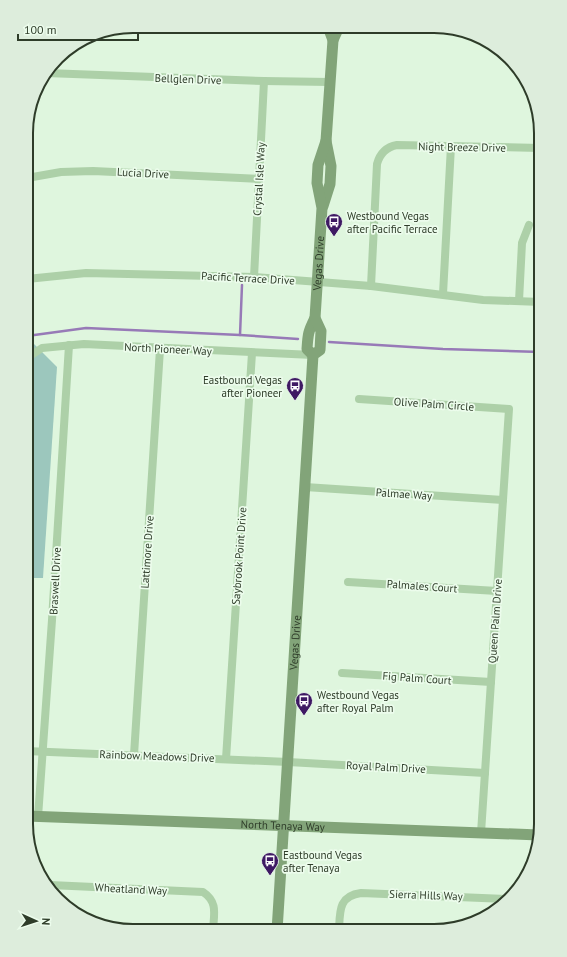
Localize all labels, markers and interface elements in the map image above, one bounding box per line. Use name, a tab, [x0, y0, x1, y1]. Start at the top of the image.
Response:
scale bar	[18, 16, 138, 42]
text: 100 m	[24, 22, 57, 37]
street label: Bellglen Drive	[154, 71, 222, 87]
street label: Night Breeze Drive	[418, 139, 506, 155]
street label: Crystal Isle Way	[250, 141, 268, 216]
street label: Lucia Drive	[116, 165, 170, 181]
place label: Westbound Vegas after Pacific Terrace	[347, 209, 438, 236]
bus stop icon: Westbound Vegas after Pacific Terrace	[324, 212, 344, 237]
street label: Vegas Drive	[310, 235, 327, 292]
street label: Pacific Terrace Drive	[201, 269, 295, 287]
street label: North Pioneer Way	[124, 340, 213, 358]
place label: Eastbound Vegas after Pioneer	[203, 373, 282, 400]
bus stop icon: Eastbound Vegas after Pioneer	[285, 376, 305, 401]
street label: Olive Palm Circle	[393, 394, 475, 414]
street label: Palmae Way	[375, 485, 433, 503]
street label: Saybrook Point Drive	[229, 506, 249, 605]
street label: Lattimore Drive	[137, 515, 157, 589]
street label: Braswell Drive	[46, 546, 64, 615]
street label: Palmales Court	[386, 577, 458, 595]
street label: Queen Palm Drive	[485, 578, 505, 664]
street label: Vegas Drive	[286, 614, 304, 671]
street label: Fig Palm Court	[382, 669, 452, 687]
place label: Westbound Vegas after Royal Palm	[317, 688, 399, 715]
bus stop icon: Westbound Vegas after Royal Palm	[294, 691, 314, 716]
street label: Rainbow Meadows Drive	[99, 747, 215, 765]
street label: Royal Palm Drive	[346, 758, 426, 776]
street label: North Tenaya Way	[240, 817, 326, 834]
place label: Eastbound Vegas after Tenaya	[283, 848, 362, 875]
bus stop icon: Eastbound Vegas after Tenaya	[260, 851, 280, 876]
street label: Wheatland Way	[94, 880, 168, 898]
street label: Sierra Hills Way	[389, 887, 464, 903]
north arrow	[16, 901, 56, 941]
text: N	[39, 918, 53, 926]

